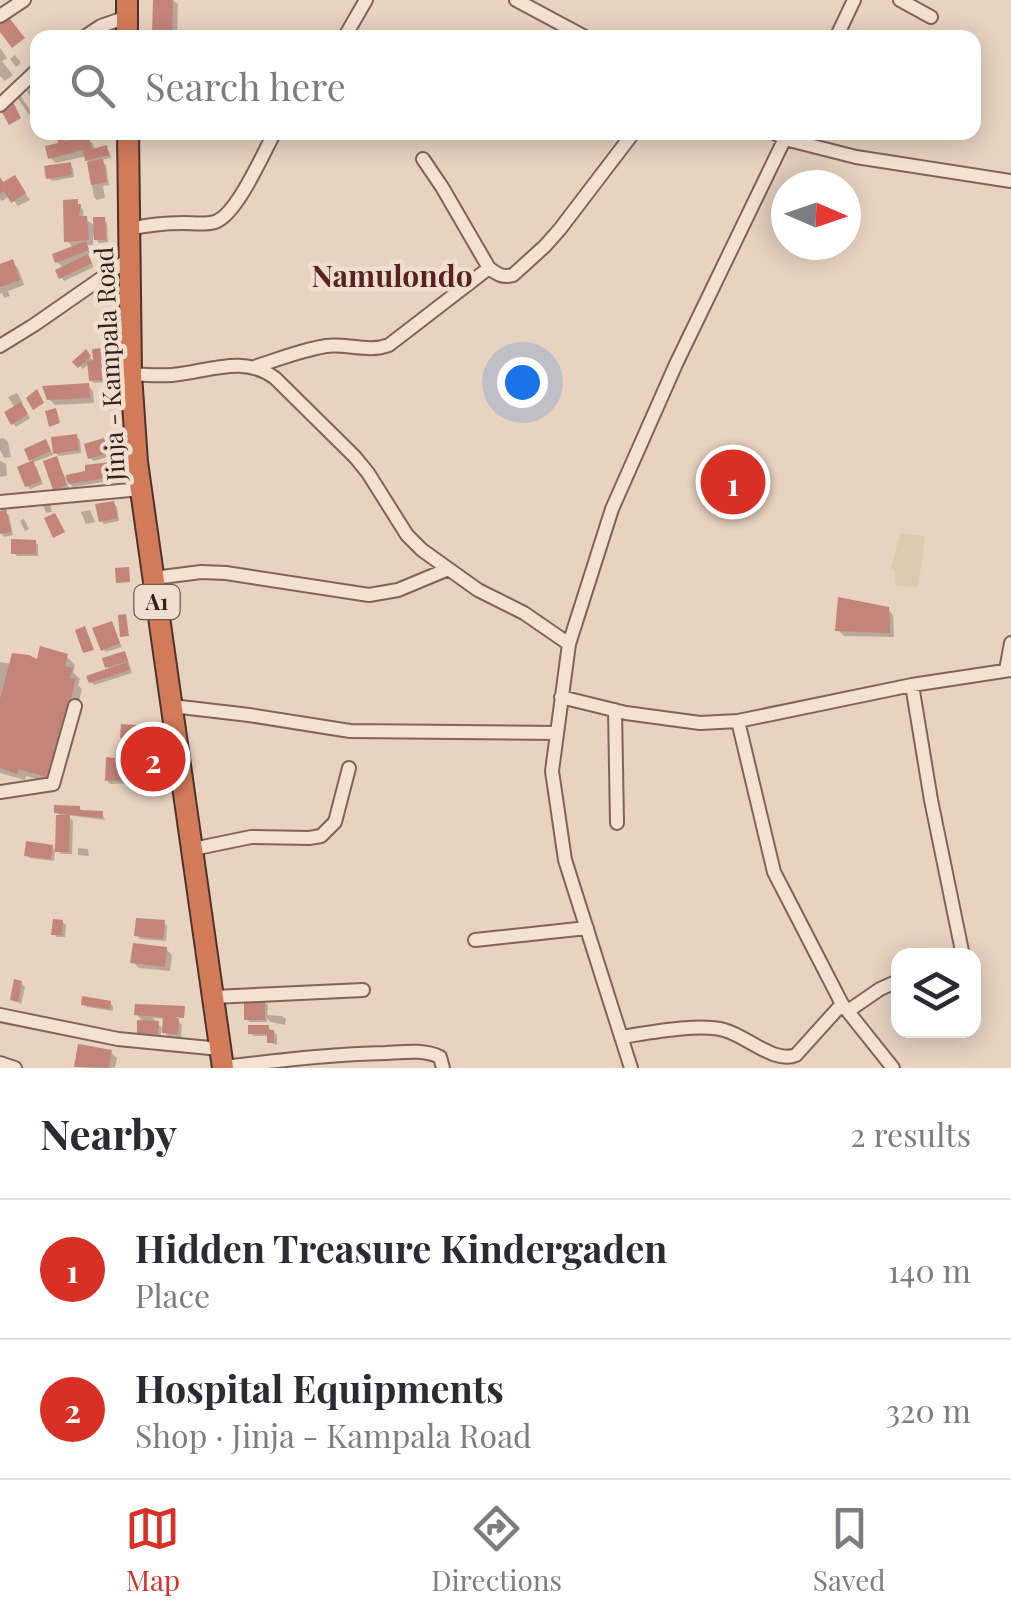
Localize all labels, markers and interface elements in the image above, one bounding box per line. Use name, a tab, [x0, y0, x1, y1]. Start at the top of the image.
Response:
search box	[30, 30, 981, 140]
icon: search	[65, 58, 120, 113]
text: Search here	[145, 60, 346, 111]
north arrow	[771, 170, 861, 260]
street label: Jinja - Kampala Road	[86, 246, 131, 483]
district label: Namulondo	[311, 255, 473, 295]
your location	[497, 357, 548, 408]
pin: 1	[700, 444, 766, 520]
road number: A1	[134, 585, 180, 619]
pin: 2	[120, 722, 186, 796]
map controls	[891, 948, 981, 1038]
button: layers	[891, 948, 981, 1038]
text: Nearby	[40, 1105, 177, 1161]
text: 2 results	[850, 1112, 971, 1155]
text: Hidden Treasure Kindergaden	[135, 1222, 667, 1273]
text: 1	[66, 1248, 79, 1291]
text: 140 m	[888, 1248, 971, 1291]
text: Place	[135, 1273, 210, 1316]
text: Hospital Equipments	[135, 1362, 504, 1413]
text: 2	[64, 1388, 81, 1431]
text: 320 m	[886, 1388, 971, 1431]
text: Shop · Jinja - Kampala Road	[135, 1413, 532, 1456]
tab: Map	[125, 1501, 180, 1598]
tab: Directions	[431, 1501, 562, 1598]
tab: Saved	[813, 1501, 886, 1598]

